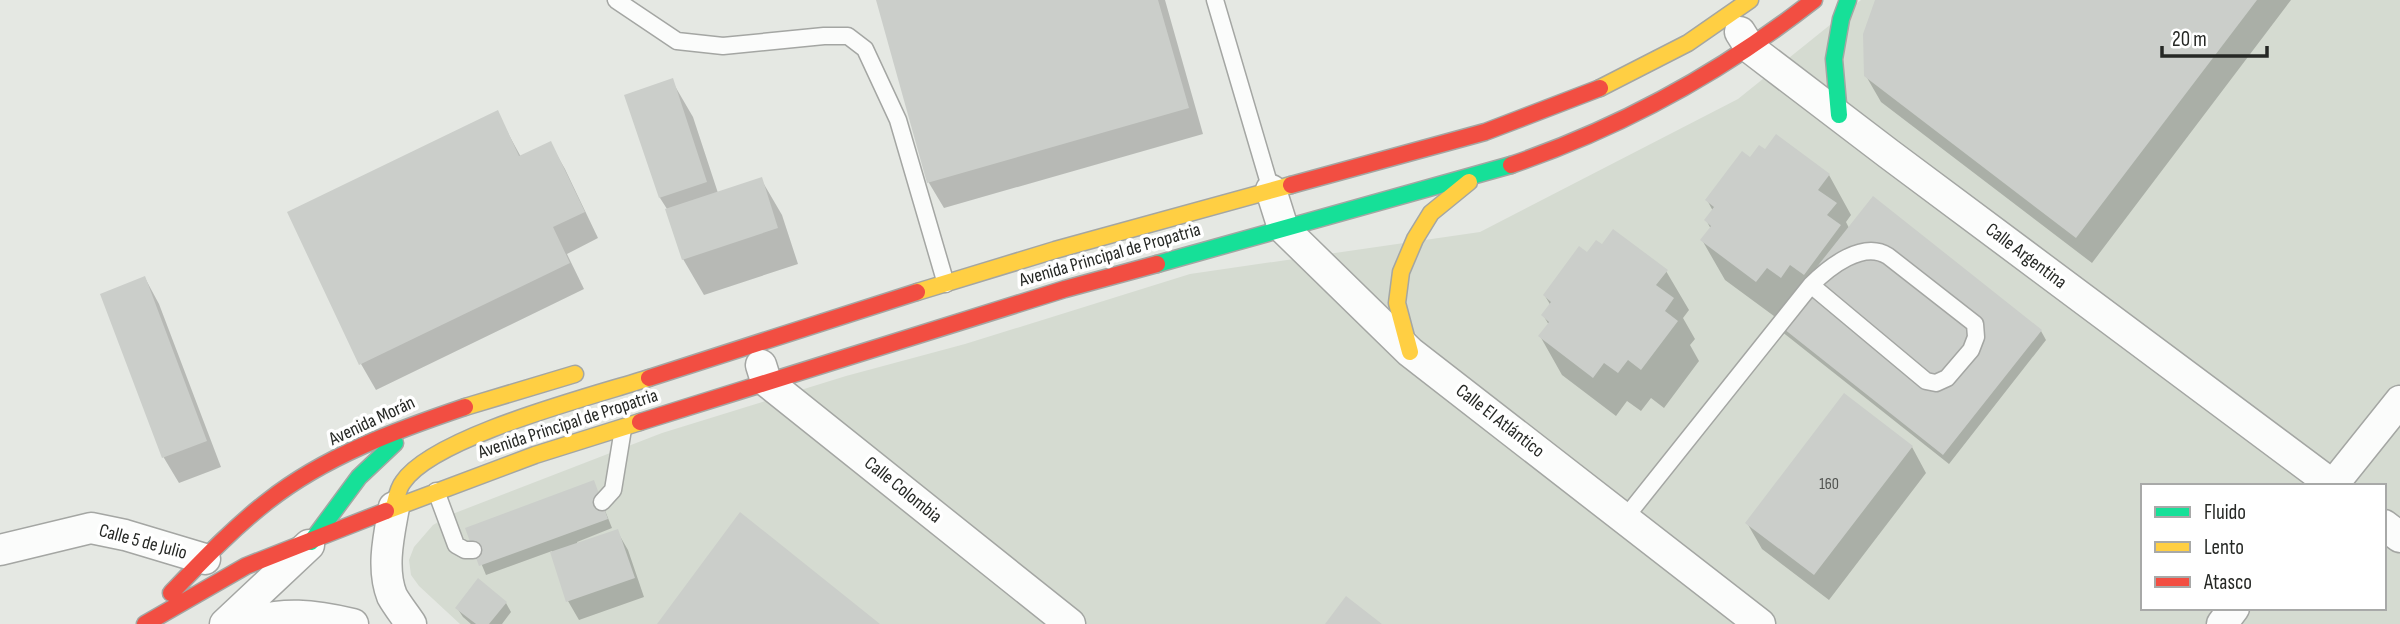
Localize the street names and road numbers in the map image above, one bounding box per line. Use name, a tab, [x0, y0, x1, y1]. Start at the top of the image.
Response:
street label: Avenida Principal de Propatria	[1016, 218, 1203, 292]
street label: Calle Argentina	[1981, 218, 2071, 294]
street label: Calle El Atlántico	[1451, 379, 1549, 463]
street label: Avenida Principal de Propatria	[474, 384, 661, 464]
street label: Avenida Morán	[324, 391, 419, 451]
street label: Calle Colombia	[860, 452, 946, 528]
street label: Calle 5 de Julio	[96, 519, 190, 565]

